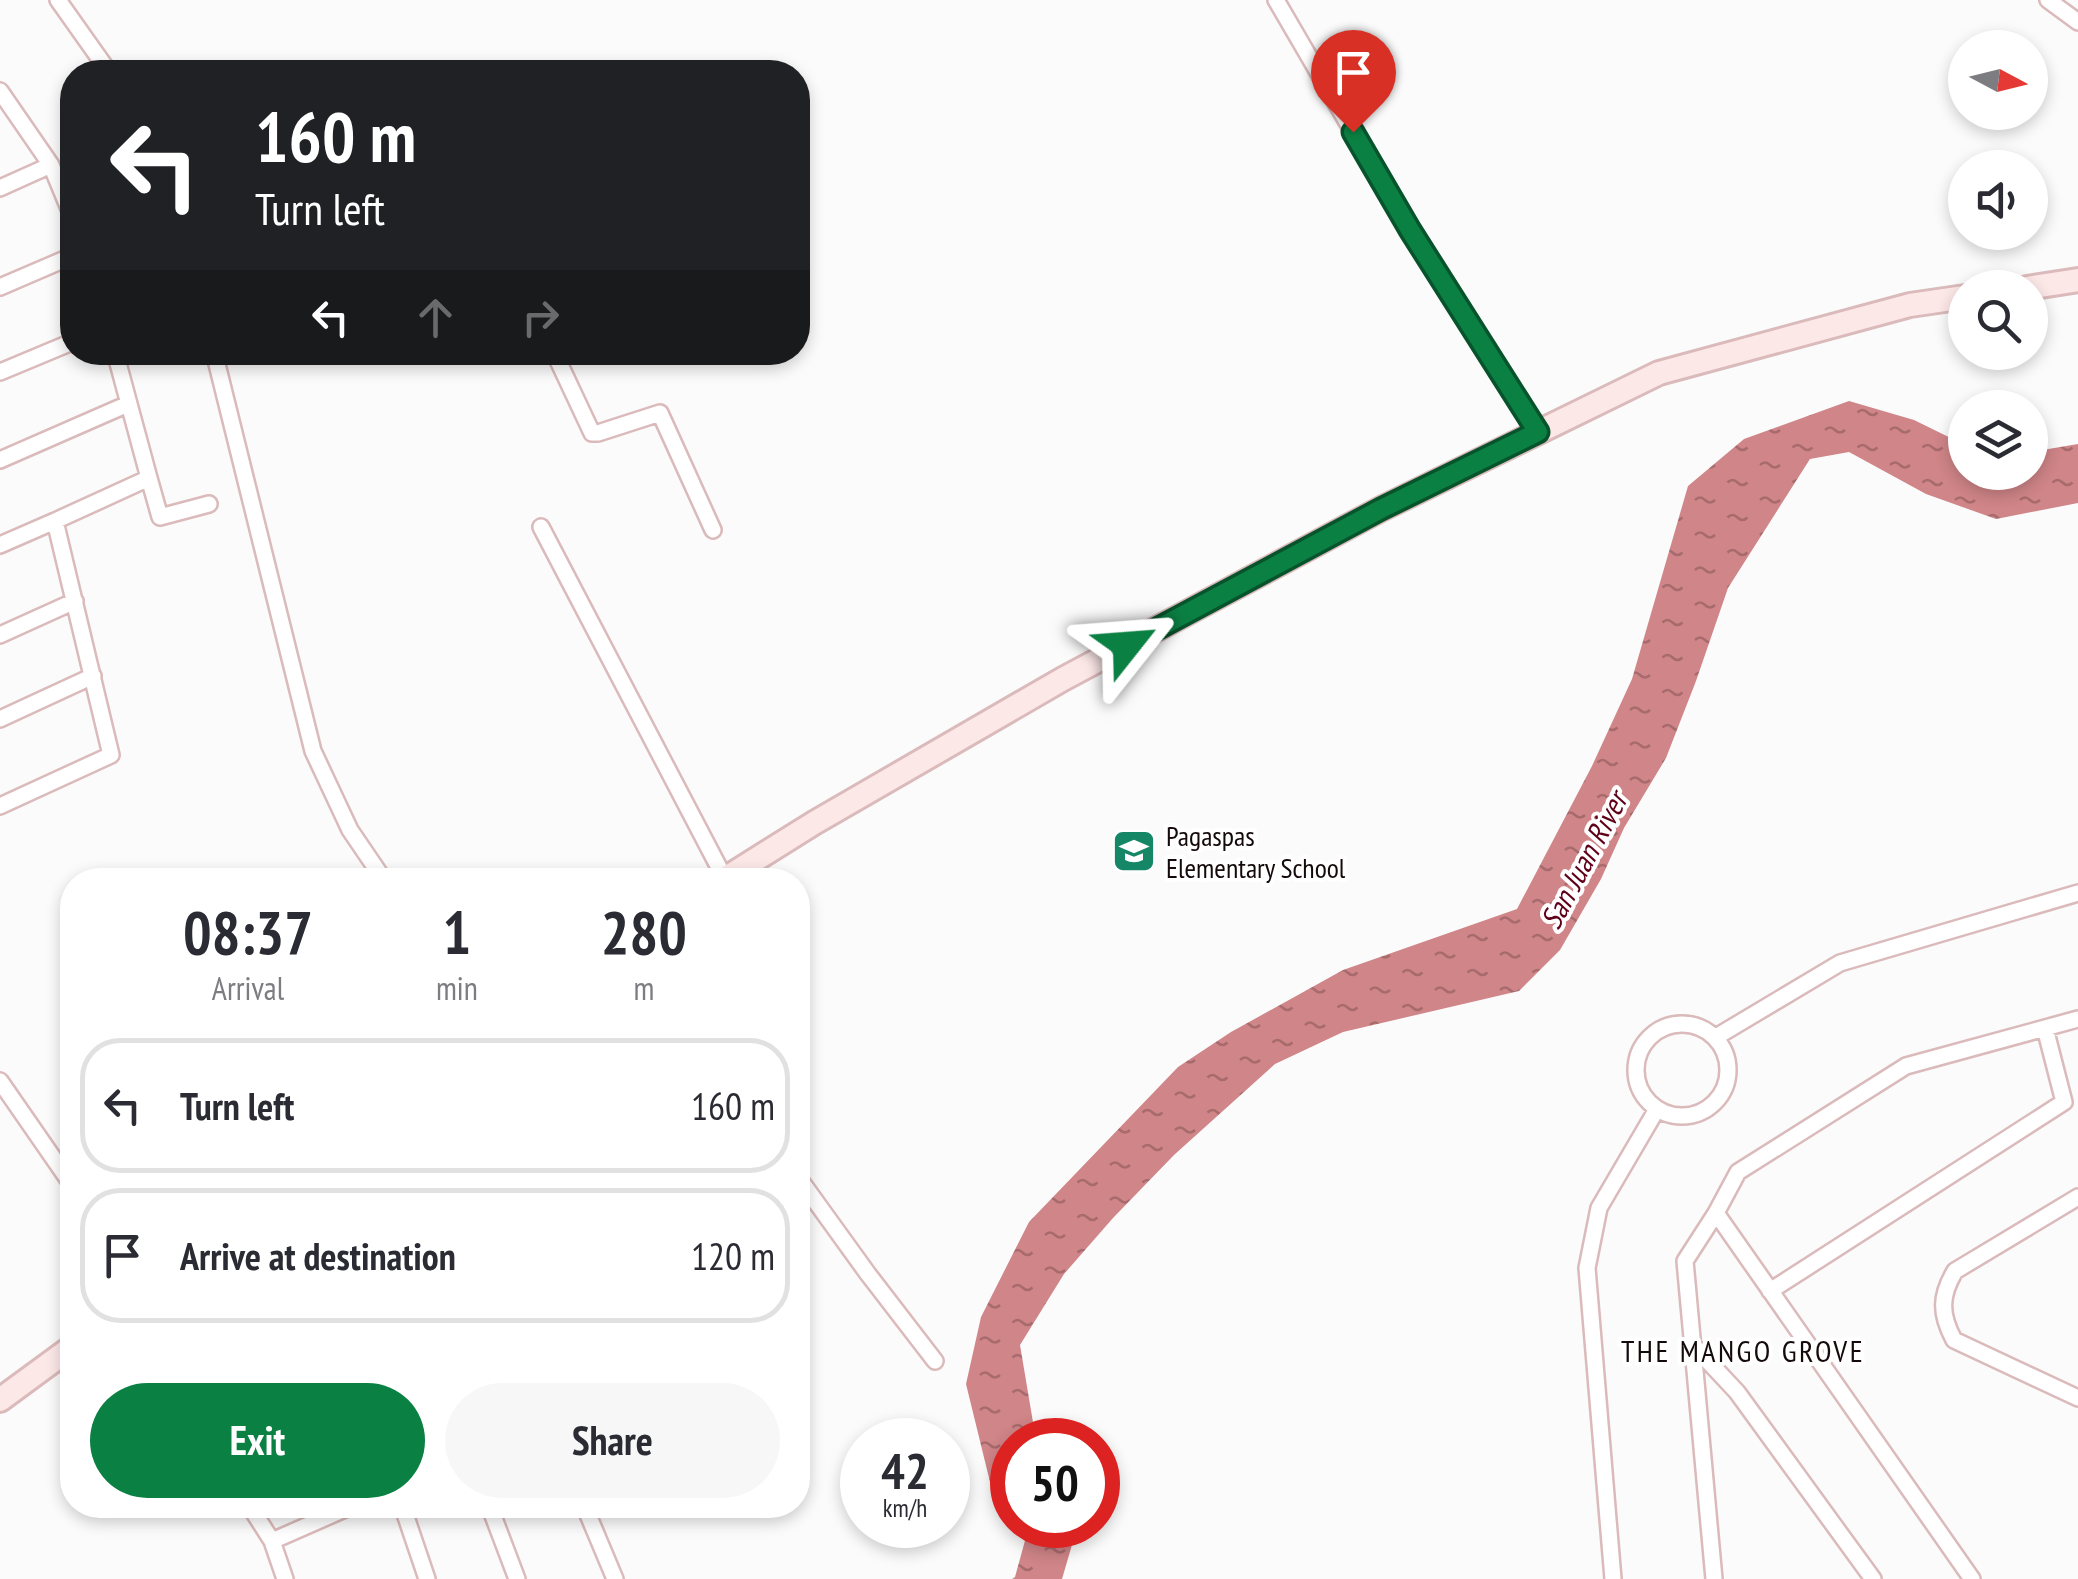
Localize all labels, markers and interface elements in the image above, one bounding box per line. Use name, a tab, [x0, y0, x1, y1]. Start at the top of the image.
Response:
pin	[1311, 30, 1396, 133]
north arrow	[1948, 30, 2048, 130]
map controls	[1948, 30, 2048, 490]
icon: arrive	[1326, 45, 1381, 100]
text: 160 m	[255, 91, 416, 181]
icon: left	[90, 100, 220, 230]
button: sound	[1948, 150, 2048, 250]
text: Turn left	[255, 179, 385, 237]
button: search	[1948, 270, 2048, 370]
icon: left	[303, 290, 358, 345]
icon: ahead	[408, 290, 463, 345]
icon: right	[513, 290, 568, 345]
button: layers	[1948, 390, 2048, 490]
position arrow	[1075, 593, 1179, 697]
water label: San Juan River	[1531, 782, 1637, 935]
place label: Pagaspas Elementary School	[1166, 817, 1346, 886]
school or university icon: Pagaspas Elementary School	[1111, 828, 1157, 874]
text: 08:37	[183, 893, 313, 971]
text: 1	[443, 893, 471, 971]
text: 280	[601, 893, 687, 971]
text: Arrival	[212, 967, 284, 1009]
text: min	[436, 967, 478, 1009]
text: m	[633, 967, 654, 1009]
icon: left	[95, 1078, 150, 1133]
text: Turn left	[180, 1081, 294, 1130]
text: 160 m	[691, 1081, 775, 1130]
icon: arrive	[95, 1228, 150, 1283]
text: Arrive at destination	[180, 1231, 456, 1280]
text: 120 m	[691, 1231, 775, 1280]
district label: THE MANGO GROVE	[1621, 1331, 1865, 1370]
button: Exit	[90, 1383, 425, 1498]
button: Share	[445, 1383, 780, 1498]
speed limit sign: 50	[990, 1418, 1120, 1548]
text: 42	[881, 1438, 929, 1503]
text: km/h	[883, 1492, 927, 1524]

